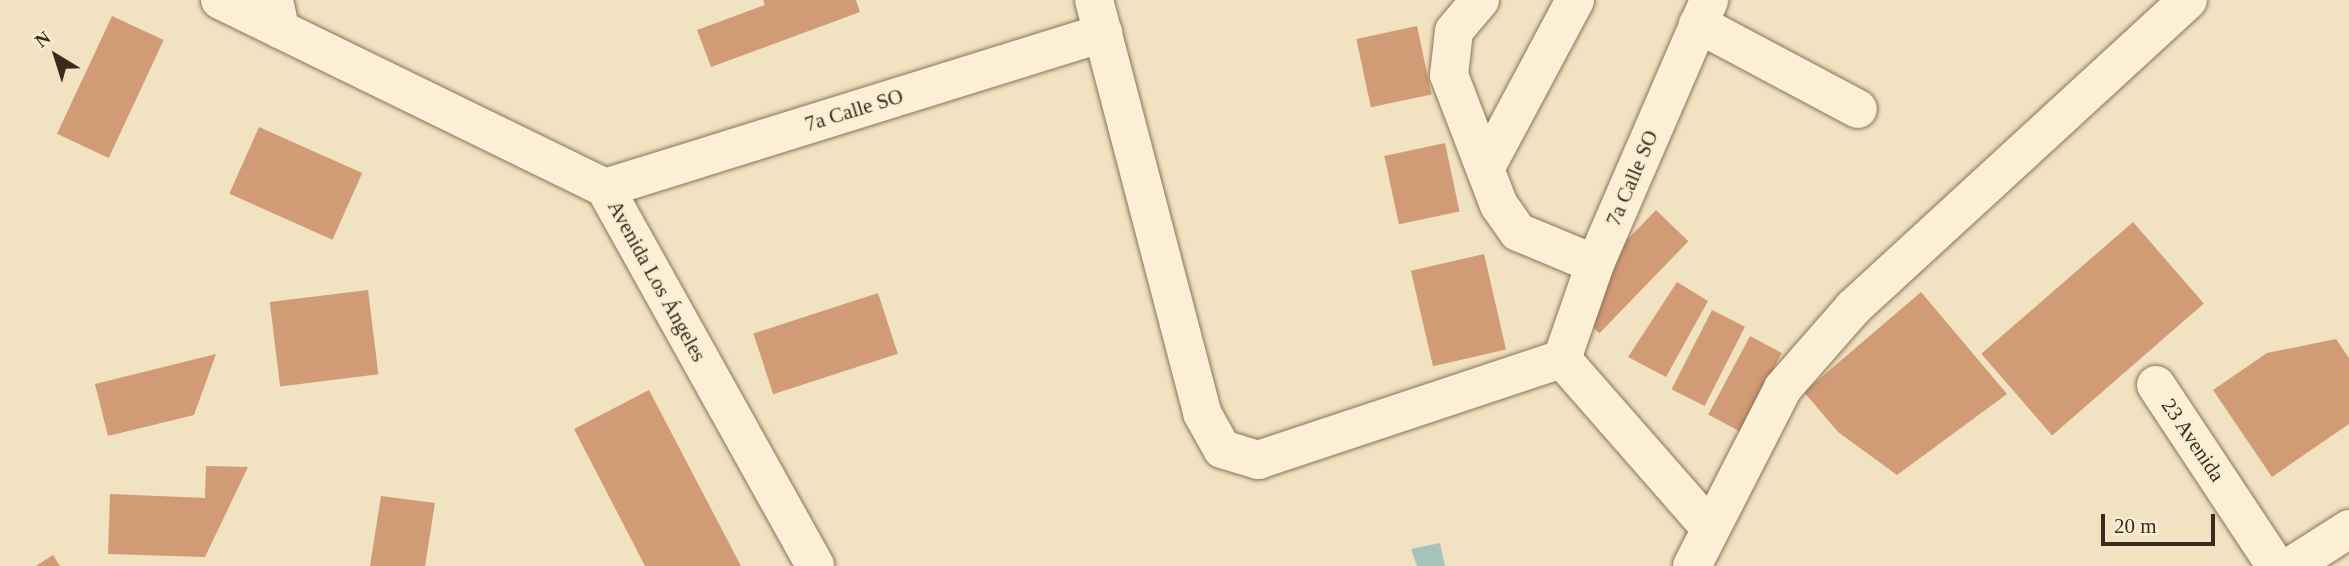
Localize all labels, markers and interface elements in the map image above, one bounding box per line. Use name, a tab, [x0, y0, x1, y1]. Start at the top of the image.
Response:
north arrow	[21, 21, 91, 91]
text: N	[31, 27, 55, 52]
street label: 7a Calle SO	[802, 83, 906, 137]
street label: 7a Calle SO	[1601, 126, 1663, 230]
street label: Avenida Los Ángeles	[602, 196, 712, 366]
street label: 23 Avenida	[2156, 393, 2230, 487]
scale bar	[2104, 500, 2218, 544]
text: 20 m	[2114, 514, 2157, 538]

